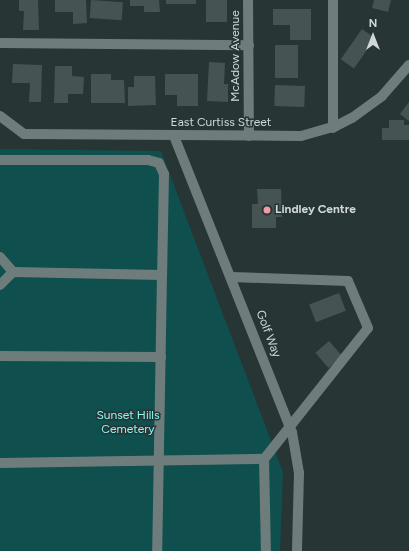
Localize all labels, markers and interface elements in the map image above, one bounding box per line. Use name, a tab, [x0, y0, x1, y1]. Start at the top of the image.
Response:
street label: McAdow Avenue	[229, 10, 243, 102]
north arrow	[353, 16, 393, 56]
text: N	[369, 17, 377, 30]
street label: East Curtiss Street	[171, 116, 271, 130]
place label: Lindley Centre	[275, 203, 356, 217]
marker: Lindley Centre	[262, 205, 272, 215]
street label: Golf Way	[252, 308, 284, 360]
park label: Sunset Hills Cemetery	[96, 409, 160, 437]

